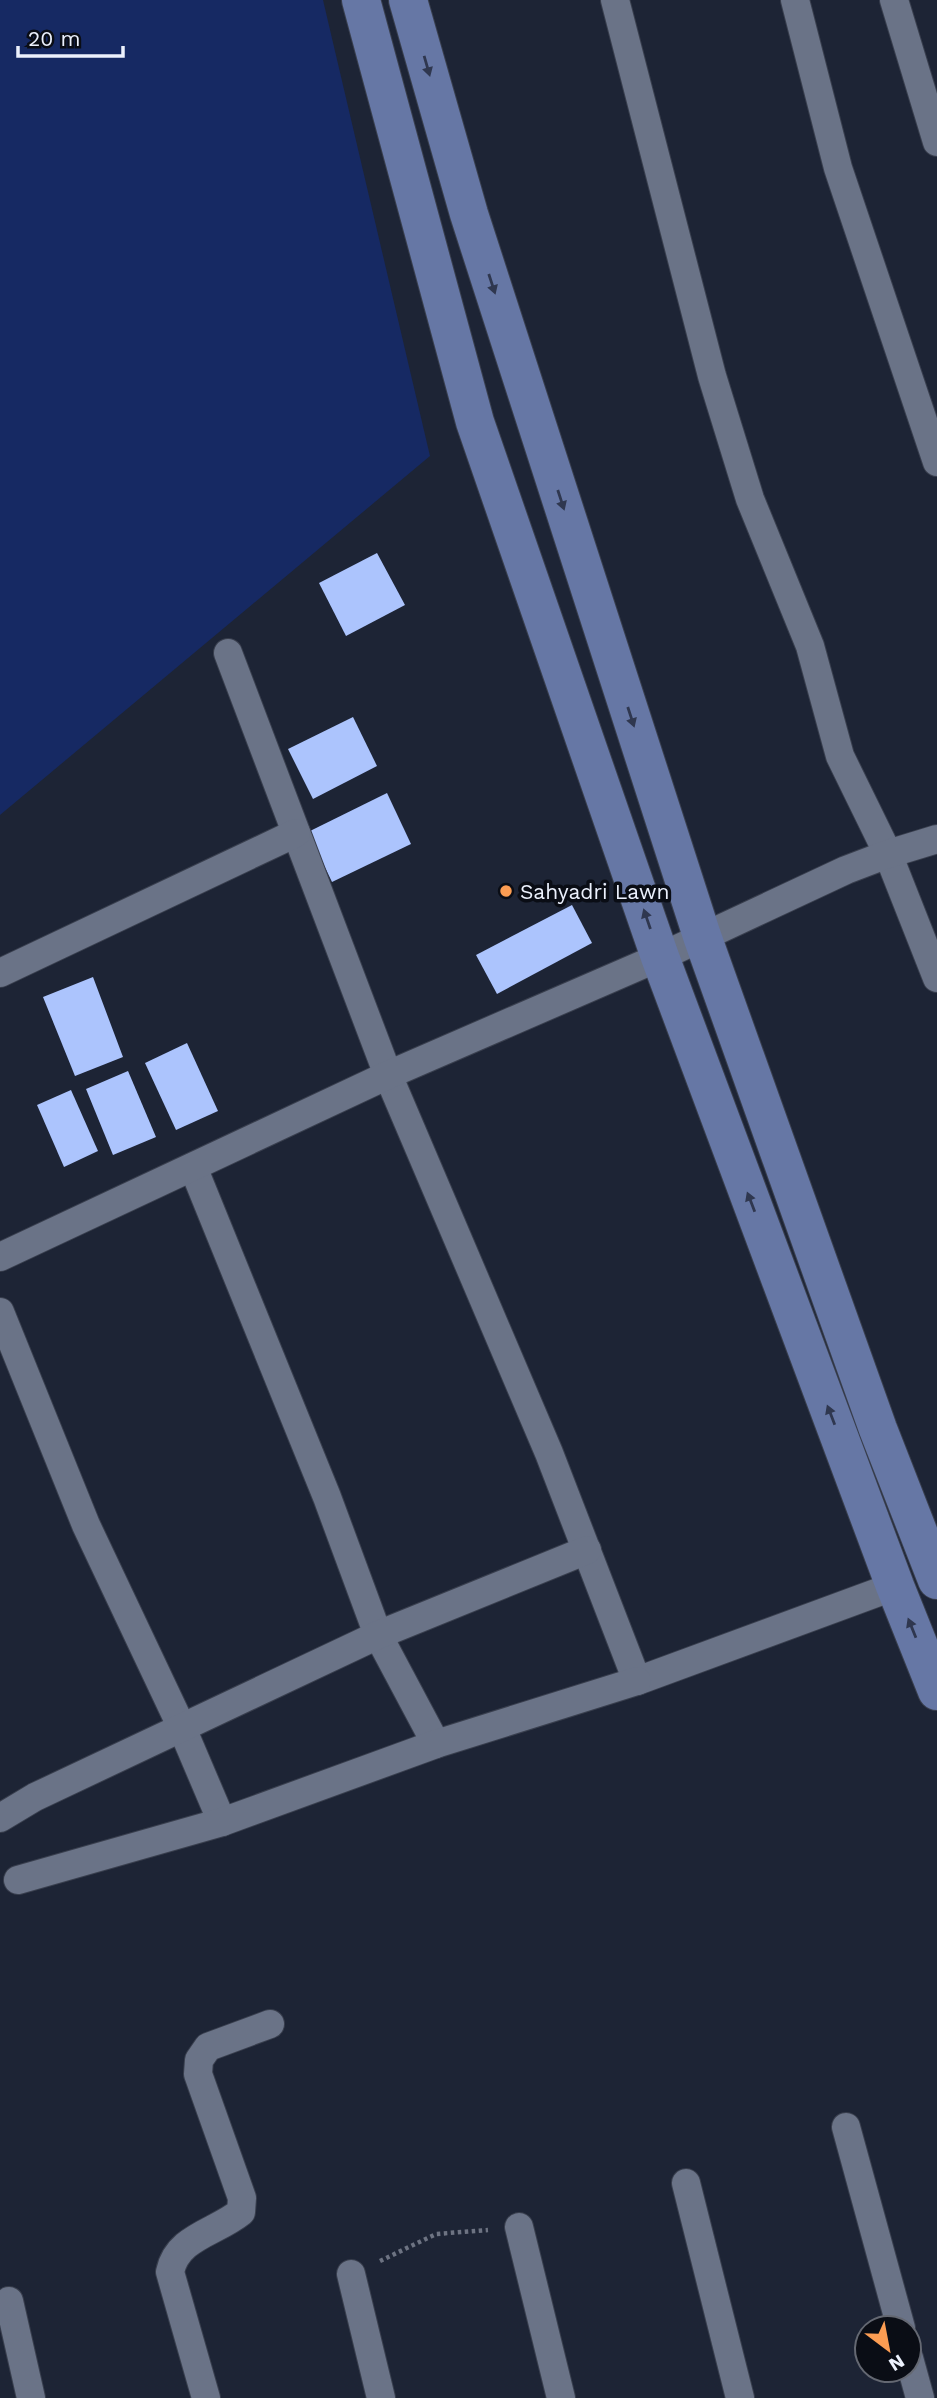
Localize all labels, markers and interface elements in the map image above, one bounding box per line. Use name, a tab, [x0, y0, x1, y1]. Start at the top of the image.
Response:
scale bar	[18, 14, 122, 58]
text: 20 m	[28, 26, 80, 51]
one-way arrow	[422, 55, 432, 76]
one-way arrow	[487, 273, 497, 294]
one-way arrow	[557, 490, 567, 511]
one-way arrow	[626, 706, 637, 727]
place label: Sahyadri Lawn	[520, 879, 670, 904]
marker: Sahyadri Lawn	[498, 883, 514, 899]
one-way arrow	[641, 909, 652, 930]
one-way arrow	[746, 1191, 757, 1212]
one-way arrow	[825, 1404, 836, 1425]
one-way arrow	[906, 1617, 917, 1638]
north arrow	[853, 2314, 923, 2384]
text: N	[885, 2350, 909, 2376]

